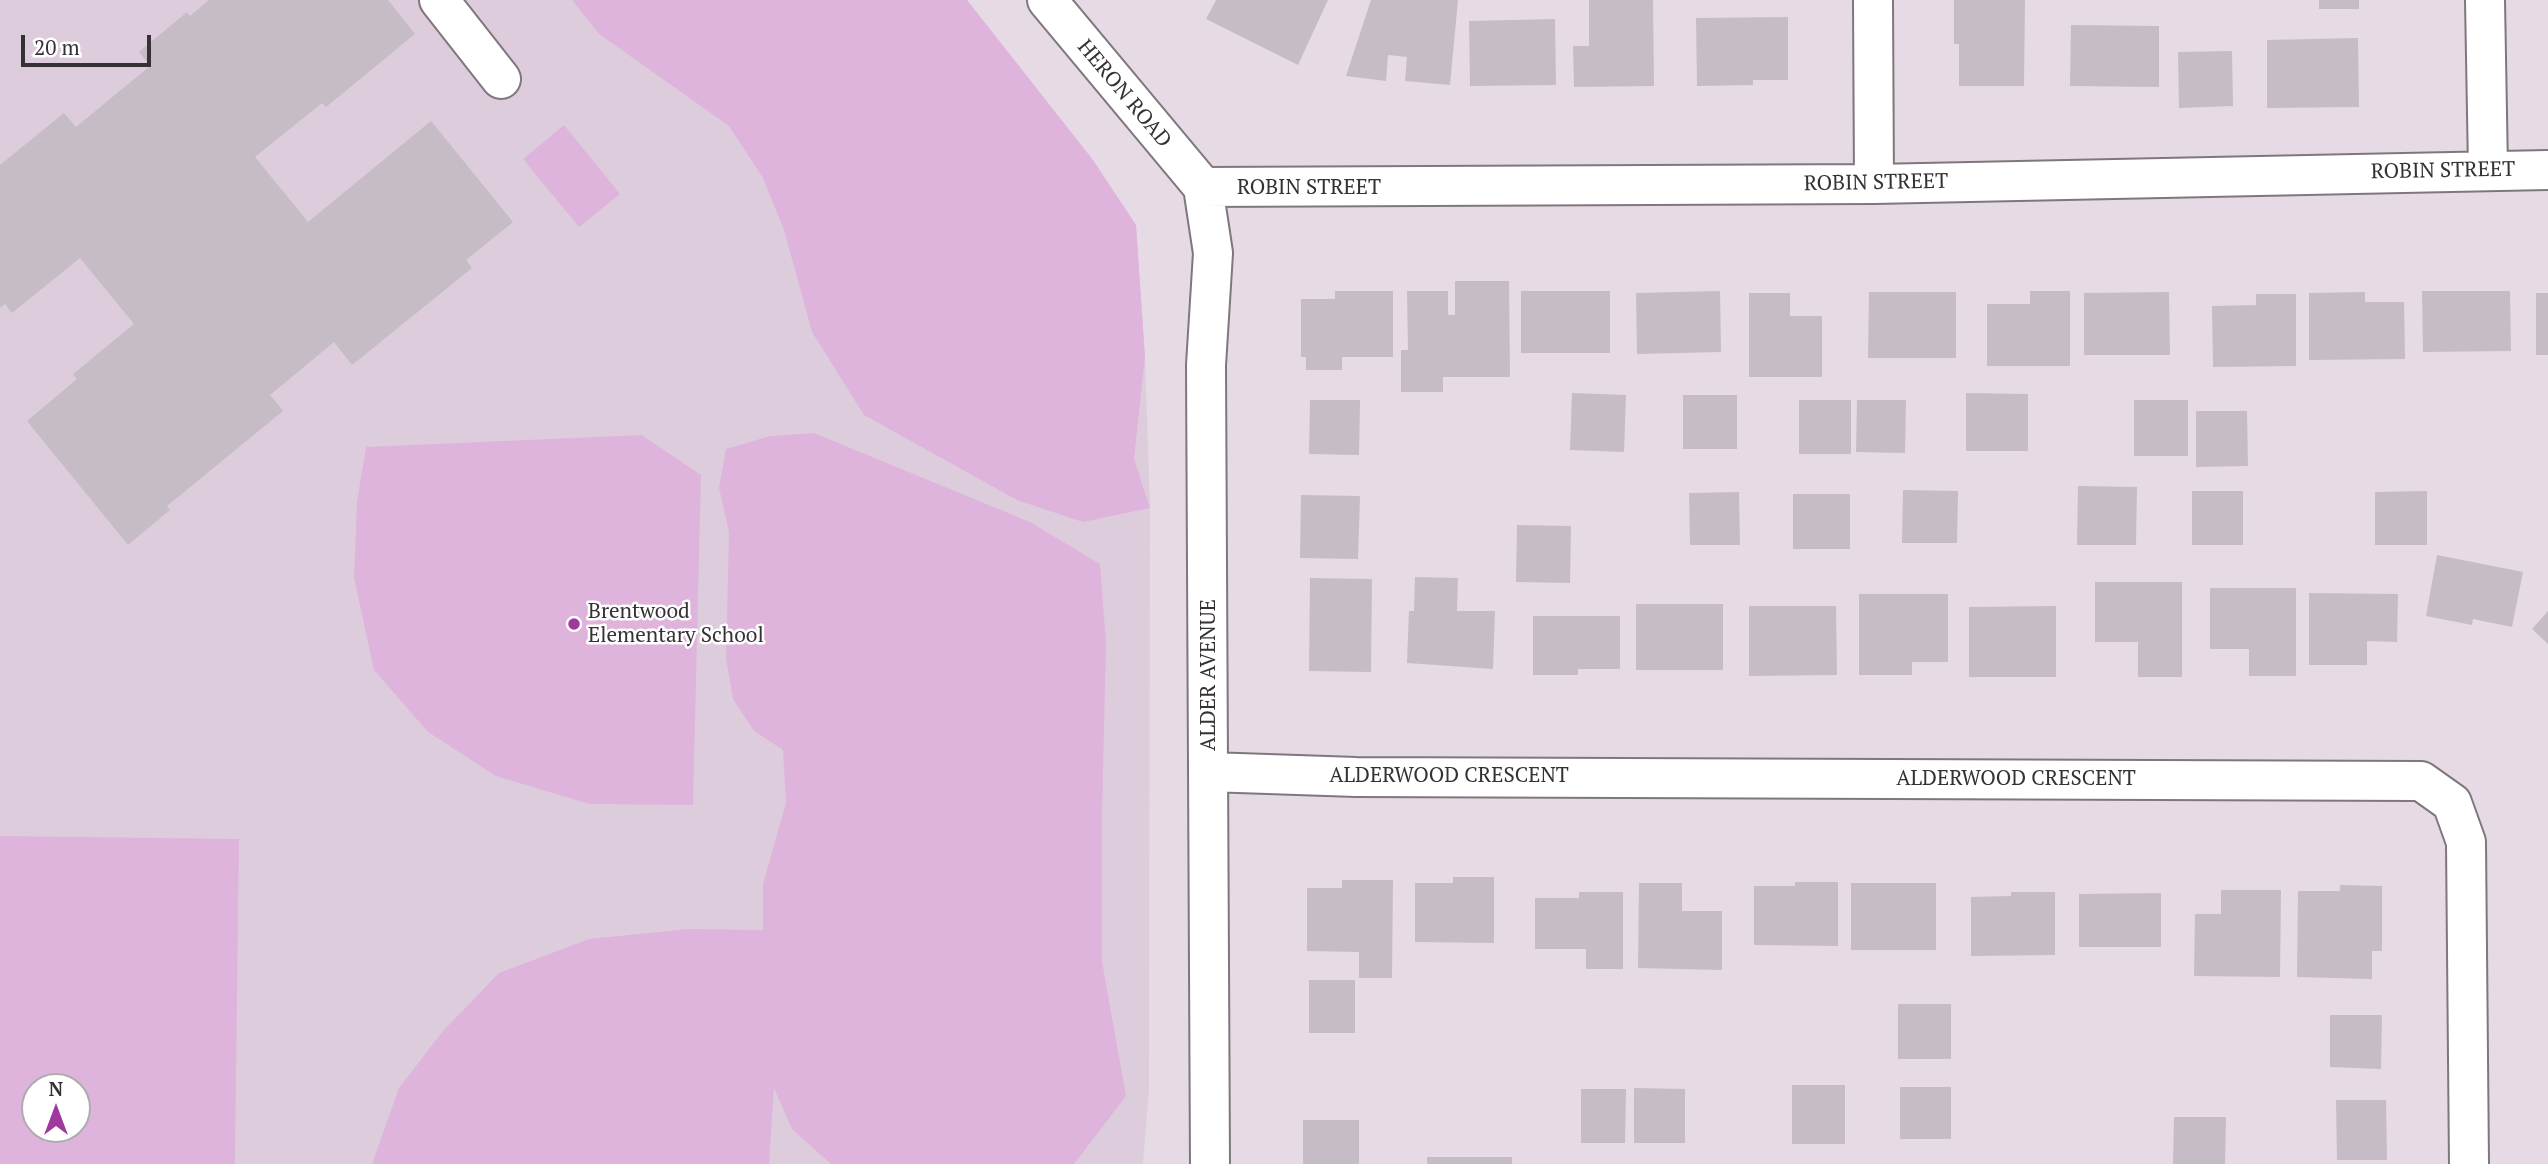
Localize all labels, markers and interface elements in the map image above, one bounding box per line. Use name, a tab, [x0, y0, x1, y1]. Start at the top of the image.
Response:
scale bar	[24, 21, 154, 65]
text: 20 m	[34, 33, 80, 61]
street label: HERON ROAD	[1072, 35, 1176, 153]
street label: ROBIN STREET	[2371, 157, 2515, 185]
street label: ROBIN STREET	[1804, 169, 1948, 197]
street label: ROBIN STREET	[1237, 175, 1381, 201]
place label: Brentwood Elementary School	[588, 599, 764, 649]
street label: ALDER AVENUE	[1196, 599, 1222, 751]
marker: Brentwood Elementary School	[566, 616, 582, 632]
street label: ALDERWOOD CRESCENT	[1329, 763, 1569, 789]
street label: ALDERWOOD CRESCENT	[1896, 766, 2136, 792]
north arrow	[21, 1073, 91, 1143]
text: N	[49, 1076, 63, 1101]

